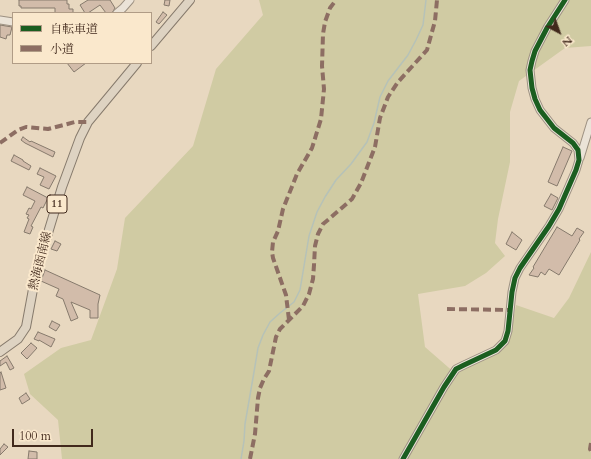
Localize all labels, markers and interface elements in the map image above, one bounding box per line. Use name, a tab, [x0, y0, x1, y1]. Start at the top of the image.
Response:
legend	[12, 12, 152, 64]
north arrow	[539, 12, 579, 52]
text: 自転車道	[50, 21, 98, 37]
text: N	[559, 33, 576, 50]
text: 小道	[50, 41, 74, 57]
road number: 11	[47, 195, 67, 213]
street label: 熱海函南線	[27, 230, 55, 292]
scale bar	[14, 421, 95, 447]
text: 100 m	[19, 428, 51, 444]

